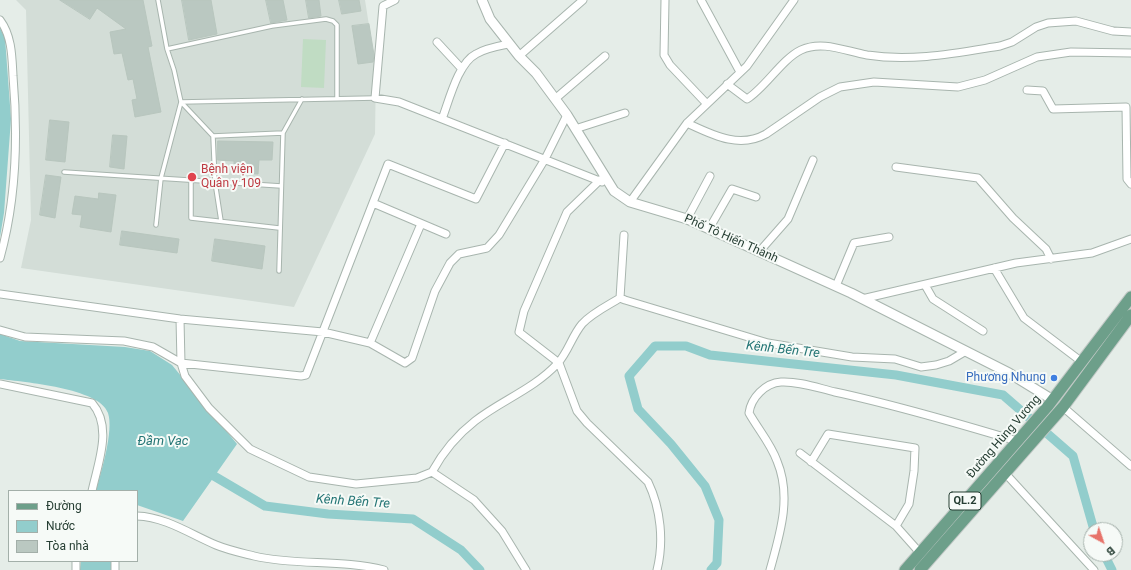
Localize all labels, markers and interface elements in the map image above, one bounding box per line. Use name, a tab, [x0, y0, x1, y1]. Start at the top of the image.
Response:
place label: Bệnh viện Quân y 109	[201, 163, 261, 191]
marker: Bệnh viện Quân y 109	[186, 171, 198, 183]
street label: Phố Tô Hiến Thành	[682, 212, 780, 266]
water label: Kênh Bến Tre	[745, 338, 821, 362]
place label: Phương Nhung	[966, 371, 1046, 385]
marker: Phương Nhung	[1049, 373, 1059, 383]
street label: Đường Hùng Vương	[964, 393, 1044, 481]
water label: Đầm Vạc	[138, 434, 188, 450]
legend	[8, 490, 138, 562]
water label: Kênh Bến Tre	[315, 492, 391, 512]
road number: QL.2	[949, 492, 981, 510]
text: Đường	[46, 499, 82, 513]
text: Nước	[46, 519, 75, 533]
north arrow	[1083, 522, 1123, 562]
text: Tòa nhà	[46, 539, 89, 553]
text: B	[1104, 544, 1117, 558]

